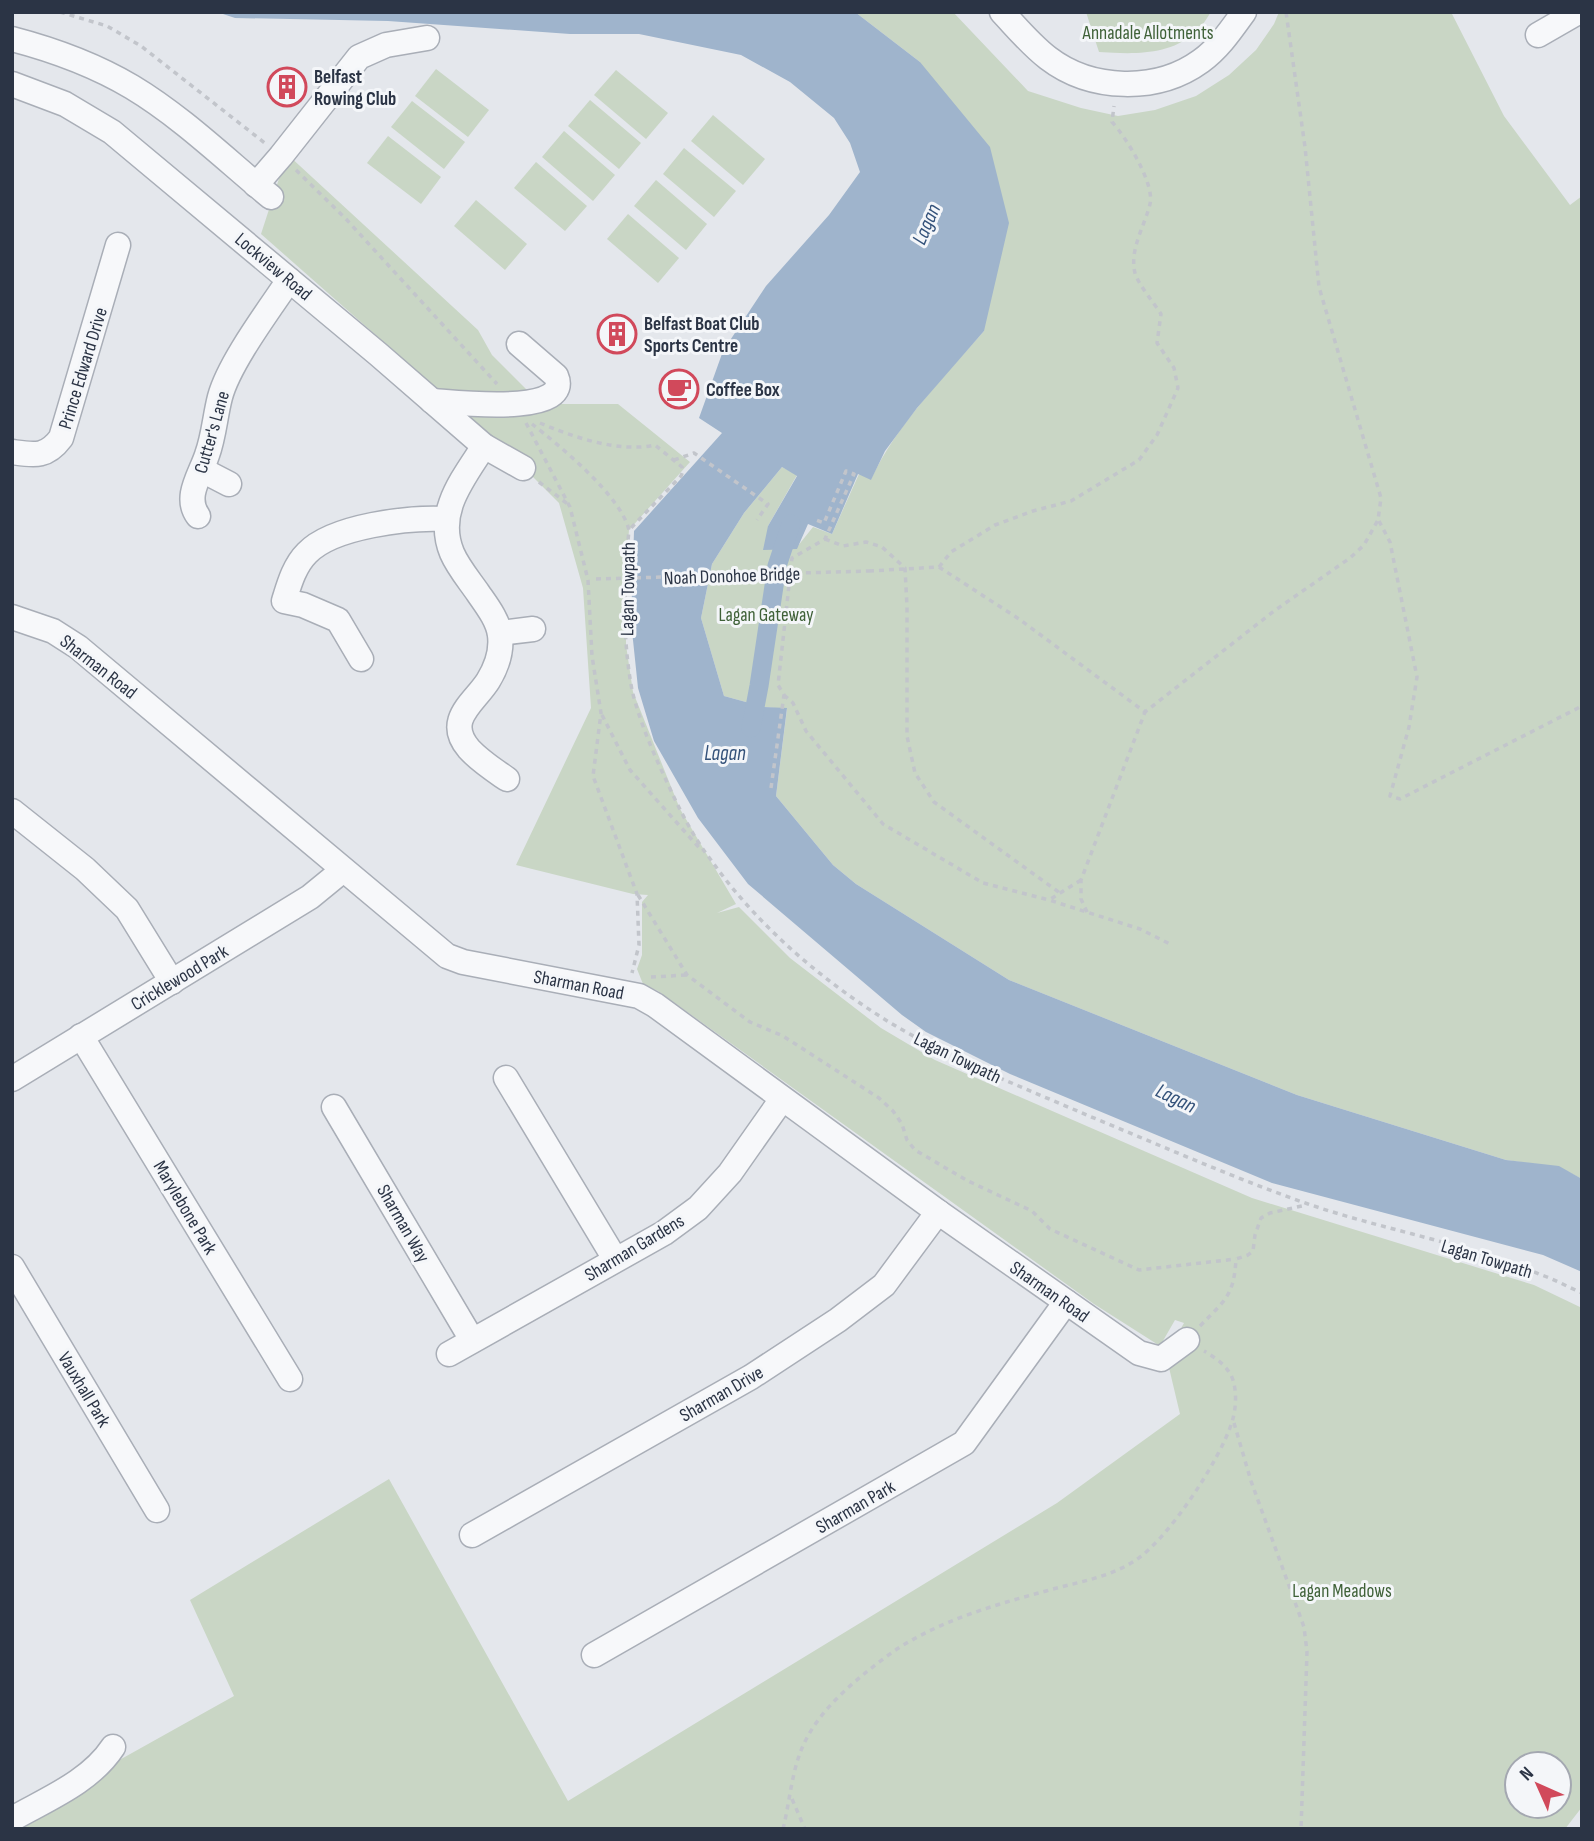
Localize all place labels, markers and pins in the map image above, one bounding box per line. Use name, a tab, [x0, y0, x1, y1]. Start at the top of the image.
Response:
building icon: Belfast Rowing Club	[266, 66, 308, 108]
place label: Belfast Rowing Club	[314, 66, 396, 111]
building icon: Belfast Boat Club Sports Centre	[596, 313, 638, 355]
place label: Belfast Boat Club Sports Centre	[644, 313, 760, 358]
cafe icon: Coffee Box	[658, 368, 700, 410]
place label: Coffee Box	[706, 379, 780, 402]

